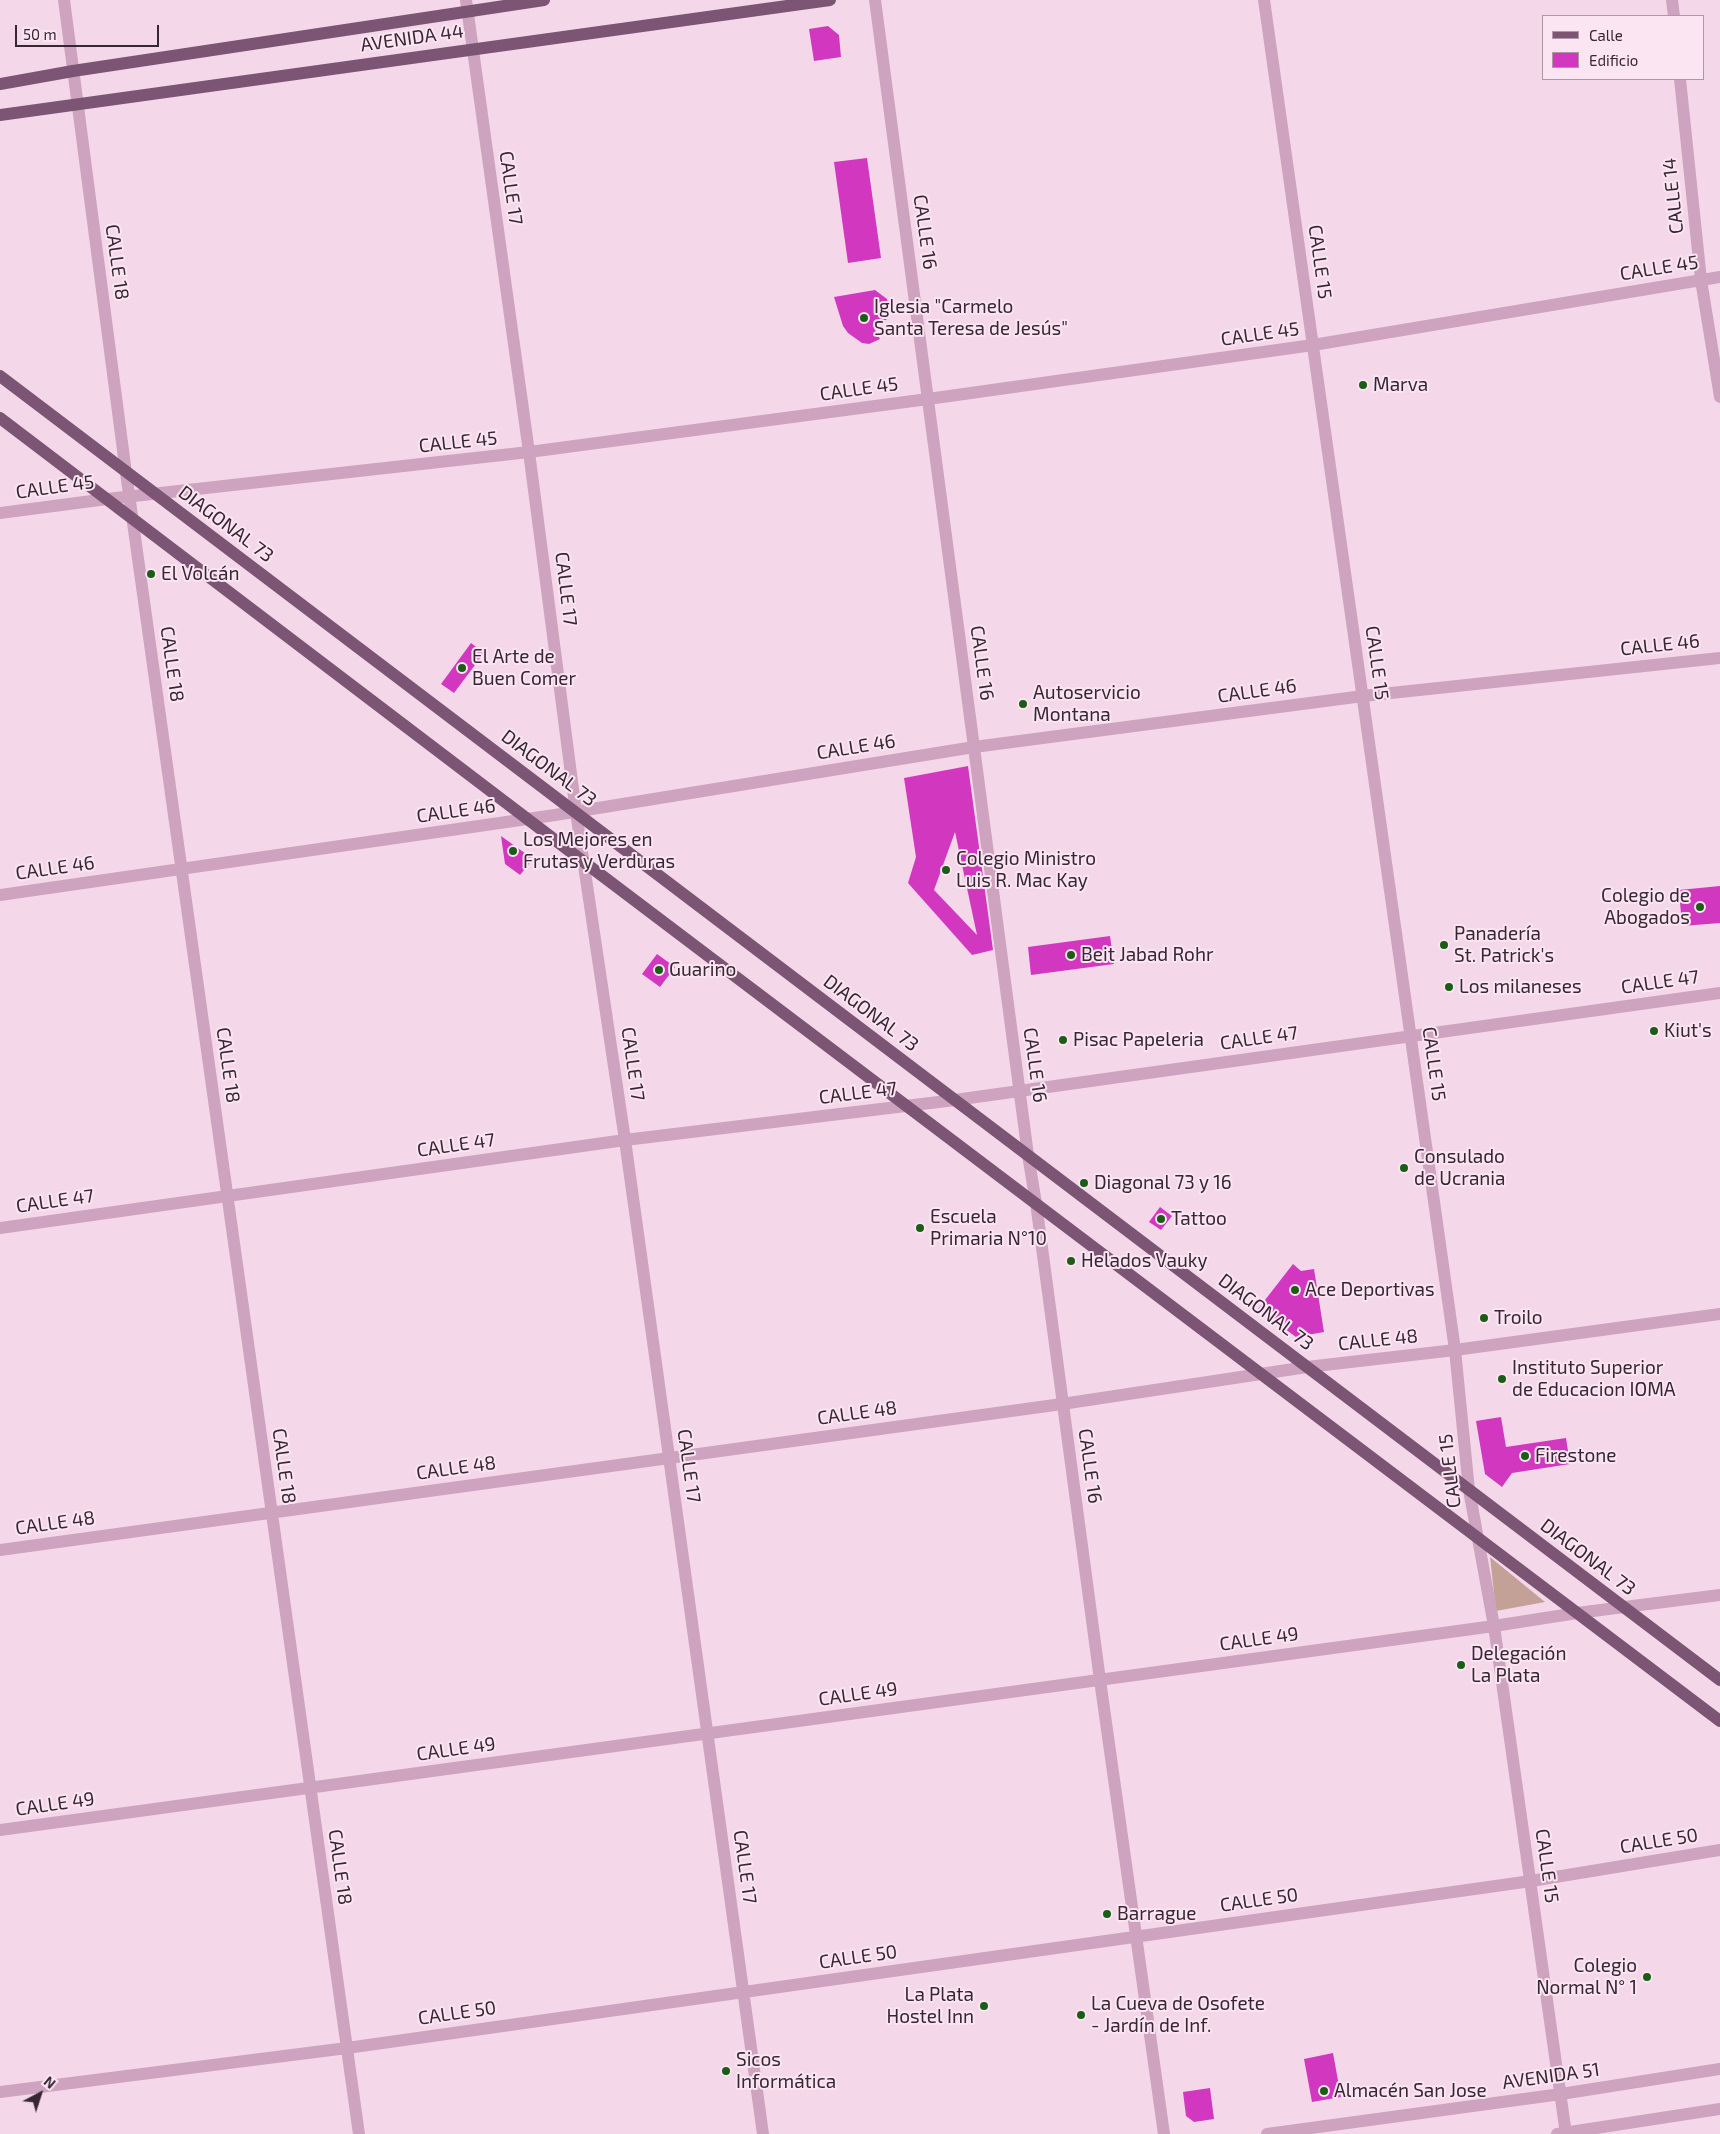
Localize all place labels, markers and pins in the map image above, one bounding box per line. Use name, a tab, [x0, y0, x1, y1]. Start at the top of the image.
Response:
place label: Iglesia "Carmelo Santa Teresa de Jesús"	[874, 296, 1068, 340]
marker: Iglesia "Carmelo Santa Teresa de Jesús"	[858, 312, 870, 324]
place label: Marva	[1373, 374, 1428, 396]
marker: Marva	[1357, 379, 1369, 391]
place label: El Volcán	[161, 563, 240, 585]
marker: El Volcán	[145, 568, 157, 580]
place label: El Arte de Buen Comer	[472, 646, 576, 690]
marker: El Arte de Buen Comer	[456, 662, 468, 674]
place label: Autoservicio Montana	[1033, 682, 1141, 726]
marker: Autoservicio Montana	[1017, 698, 1029, 710]
place label: Los Mejores en Frutas y Verduras	[523, 829, 675, 873]
marker: Los Mejores en Frutas y Verduras	[507, 845, 519, 857]
place label: Colegio Ministro Luis R. Mac Kay	[956, 848, 1096, 892]
marker: Colegio Ministro Luis R. Mac Kay	[940, 864, 952, 876]
place label: Colegio de Abogados	[1601, 885, 1690, 929]
marker: Colegio de Abogados	[1694, 901, 1706, 913]
place label: Panadería St. Patrick's	[1454, 923, 1554, 967]
marker: Panadería St. Patrick's	[1438, 939, 1450, 951]
place label: Beit Jabad Rohr	[1081, 944, 1214, 966]
marker: Beit Jabad Rohr	[1065, 949, 1077, 961]
place label: Guarino	[669, 959, 736, 981]
marker: Guarino	[653, 964, 665, 976]
place label: Los milaneses	[1459, 976, 1582, 998]
marker: Los milaneses	[1443, 981, 1455, 993]
place label: Kiut's	[1664, 1020, 1712, 1042]
marker: Kiut's	[1648, 1025, 1660, 1037]
place label: Pisac Papeleria	[1073, 1029, 1204, 1051]
marker: Pisac Papeleria	[1057, 1034, 1069, 1046]
place label: Consulado de Ucrania	[1414, 1146, 1506, 1190]
marker: Consulado de Ucrania	[1398, 1162, 1410, 1174]
place label: Diagonal 73 y 16	[1094, 1172, 1232, 1194]
marker: Diagonal 73 y 16	[1078, 1177, 1090, 1189]
place label: Escuela Primaria N°10	[930, 1206, 1047, 1250]
place label: Tattoo	[1171, 1208, 1227, 1230]
marker: Tattoo	[1155, 1213, 1167, 1225]
marker: Escuela Primaria N°10	[914, 1222, 926, 1234]
place label: Helados Vauky	[1081, 1250, 1208, 1272]
marker: Helados Vauky	[1065, 1255, 1077, 1267]
place label: Ace Deportivas	[1305, 1279, 1435, 1301]
marker: Ace Deportivas	[1289, 1284, 1301, 1296]
place label: Troilo	[1494, 1307, 1543, 1329]
marker: Troilo	[1478, 1312, 1490, 1324]
place label: Instituto Superior de Educacion IOMA	[1512, 1357, 1676, 1401]
marker: Instituto Superior de Educacion IOMA	[1496, 1373, 1508, 1385]
place label: Firestone	[1535, 1445, 1616, 1467]
marker: Firestone	[1519, 1450, 1531, 1462]
place label: Delegación La Plata	[1471, 1643, 1566, 1687]
marker: Delegación La Plata	[1455, 1659, 1467, 1671]
place label: Barrague	[1117, 1903, 1197, 1925]
marker: Barrague	[1101, 1908, 1113, 1920]
place label: Colegio Normal N° 1	[1536, 1955, 1637, 1999]
marker: Colegio Normal N° 1	[1641, 1971, 1653, 1983]
place label: La Plata Hostel Inn	[886, 1984, 974, 2028]
place label: La Cueva de Osofete - Jardín de Inf.	[1091, 1993, 1265, 2037]
marker: La Plata Hostel Inn	[978, 2000, 990, 2012]
marker: La Cueva de Osofete - Jardín de Inf.	[1075, 2009, 1087, 2021]
place label: Sicos Informática	[736, 2049, 836, 2093]
marker: Sicos Informática	[720, 2065, 732, 2077]
place label: Almacén San Jose	[1334, 2080, 1487, 2102]
marker: Almacén San Jose	[1318, 2085, 1330, 2097]

